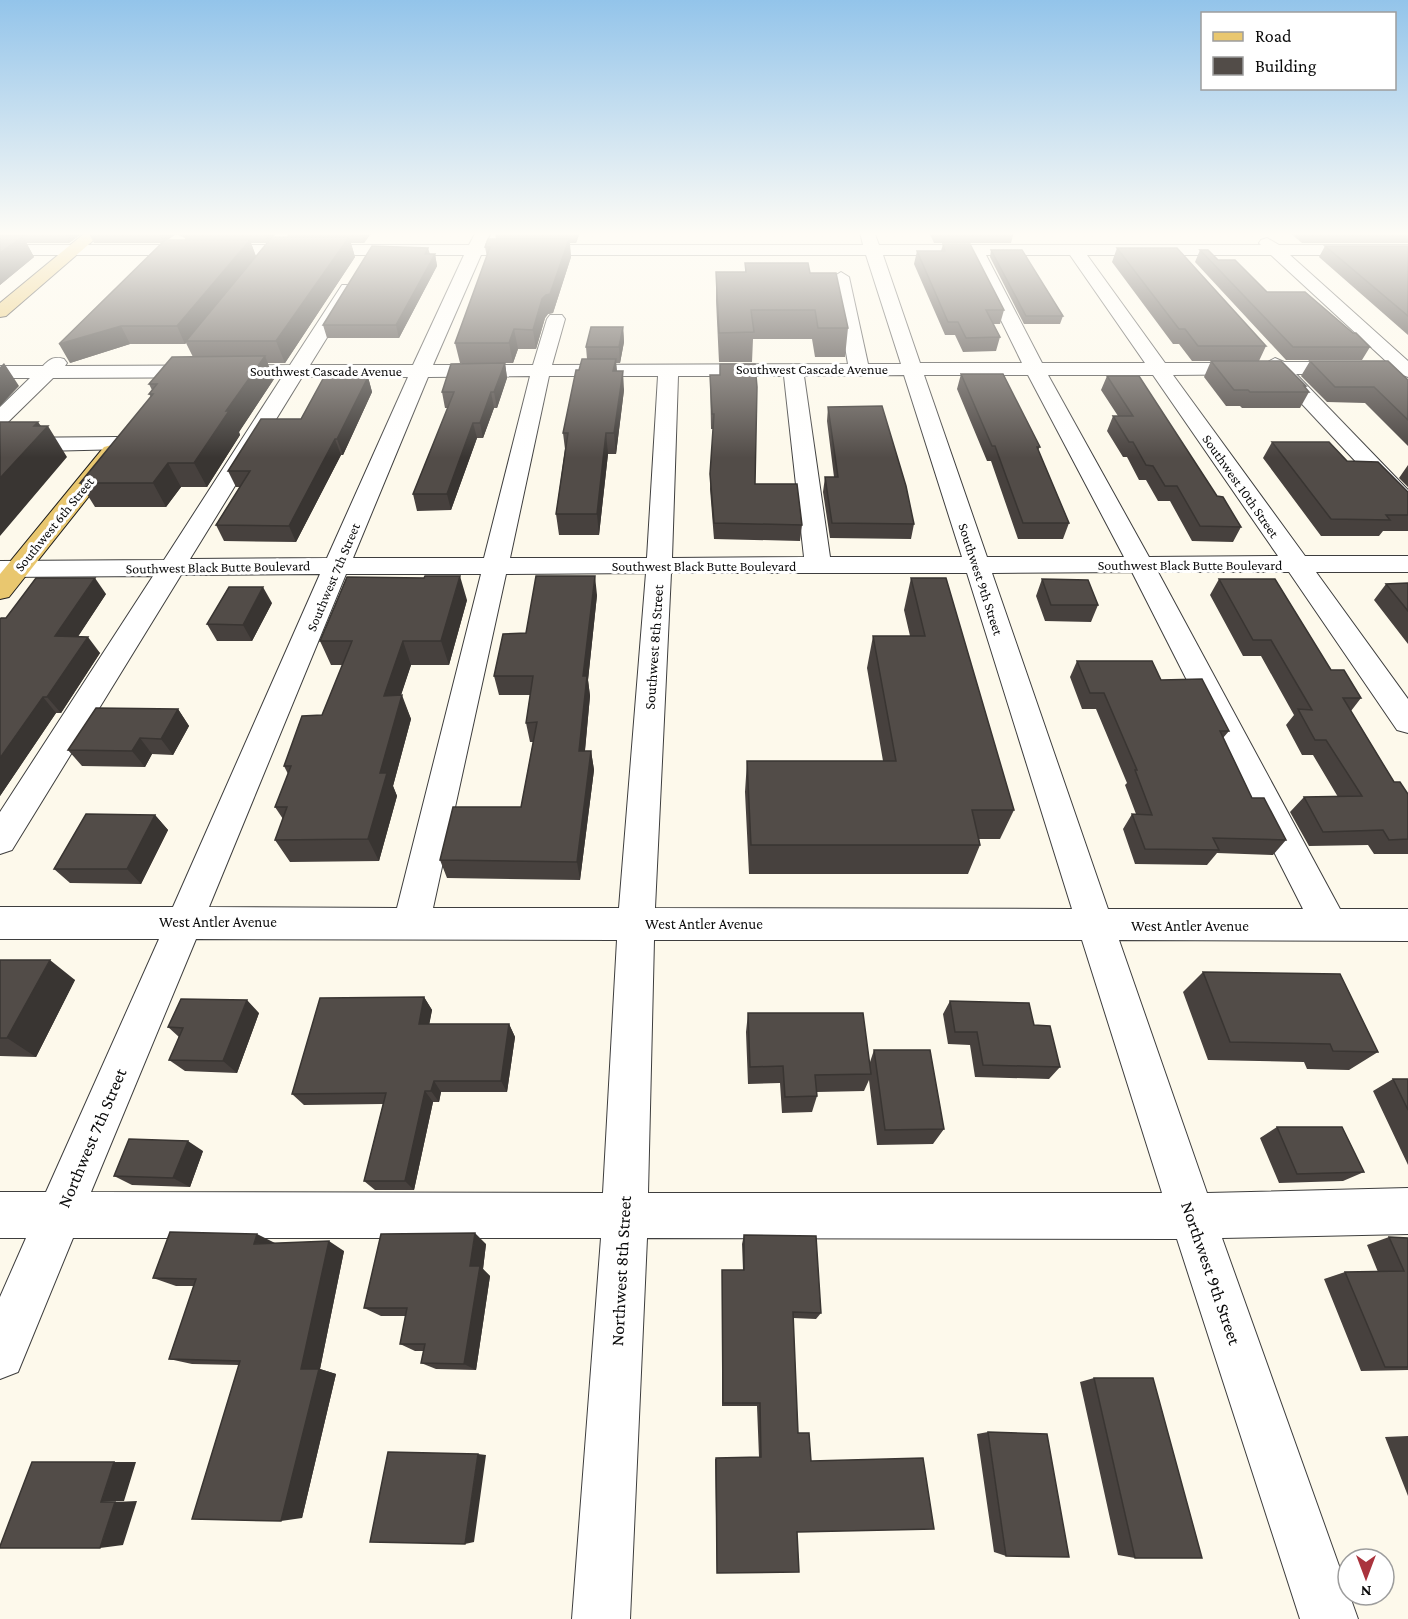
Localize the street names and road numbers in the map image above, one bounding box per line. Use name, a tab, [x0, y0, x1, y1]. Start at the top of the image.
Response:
street label: Southwest Cascade Avenue	[736, 361, 888, 377]
street label: Southwest Cascade Avenue	[250, 363, 402, 379]
street label: Southwest 10th Street	[1199, 431, 1283, 541]
street label: Southwest 6th Street	[11, 473, 97, 574]
street label: Southwest 7th Street	[303, 520, 363, 634]
street label: Southwest 9th Street	[955, 521, 1007, 637]
street label: Southwest Black Butte Boulevard	[126, 557, 311, 577]
street label: Southwest Black Butte Boulevard	[1098, 557, 1283, 573]
street label: Southwest Black Butte Boulevard	[612, 558, 797, 574]
street label: Southwest 8th Street	[642, 583, 666, 710]
street label: West Antler Avenue	[159, 914, 277, 930]
street label: West Antler Avenue	[645, 916, 763, 932]
street label: West Antler Avenue	[1131, 918, 1249, 934]
street label: Northwest 7th Street	[54, 1064, 131, 1211]
street label: Northwest 8th Street	[607, 1194, 635, 1347]
street label: Northwest 9th Street	[1177, 1199, 1245, 1348]

